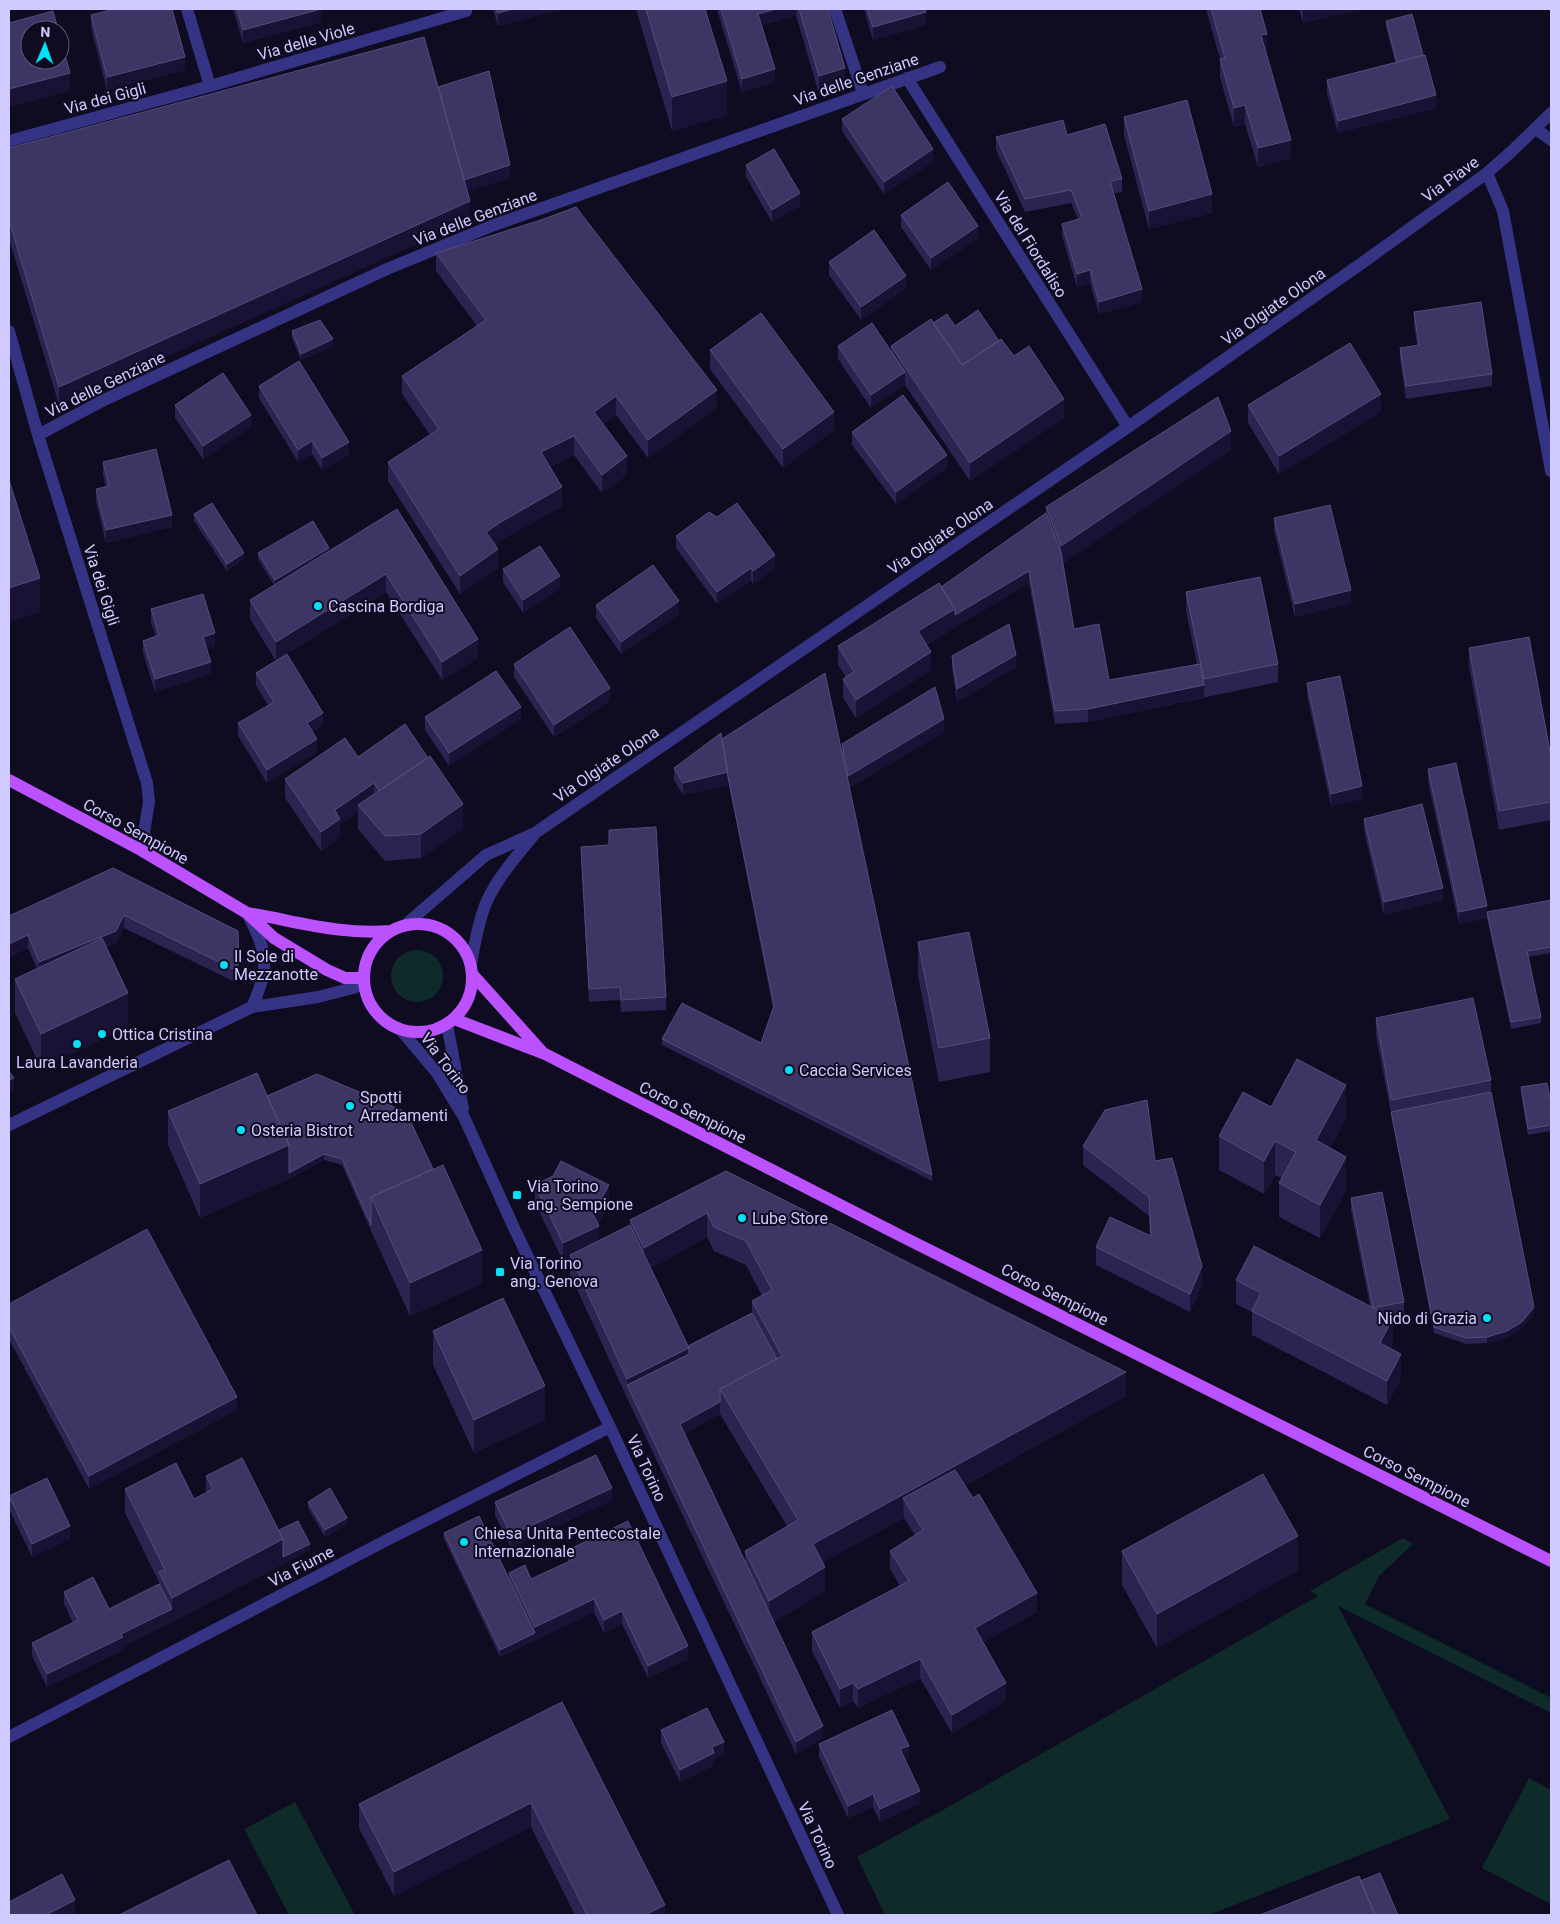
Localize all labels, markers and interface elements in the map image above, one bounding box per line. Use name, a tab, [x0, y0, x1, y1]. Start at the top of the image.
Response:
street label: Via delle Viole	[255, 19, 357, 64]
north arrow	[20, 20, 70, 70]
text: N	[40, 24, 51, 40]
street label: Via delle Genziane	[791, 49, 921, 110]
street label: Via dei Gigli	[62, 78, 148, 118]
street label: Via Piave	[1418, 152, 1482, 206]
street label: Via delle Genziane	[411, 185, 540, 250]
street label: Via del Fiordaliso	[990, 187, 1071, 301]
street label: Via Olgiate Olona	[1218, 264, 1329, 349]
street label: Via delle Genziane	[42, 347, 168, 422]
street label: Via Olgiate Olona	[884, 494, 996, 579]
street label: Via dei Gigli	[80, 542, 123, 628]
place label: Cascina Bordiga	[328, 597, 444, 616]
marker: Cascina Bordiga	[312, 600, 324, 612]
street label: Via Olgiate Olona	[550, 722, 662, 807]
street label: Corso Sempione	[80, 795, 192, 868]
place label: Il Sole di Mezzanotte	[234, 947, 318, 984]
marker: Il Sole di Mezzanotte	[218, 959, 230, 971]
place label: Ottica Cristina	[112, 1025, 213, 1044]
marker: Ottica Cristina	[96, 1028, 108, 1040]
street label: Via Torino	[416, 1029, 475, 1098]
marker: Laura Lavanderia	[71, 1038, 83, 1050]
place label: Laura Lavanderia	[16, 1053, 138, 1072]
place label: Caccia Services	[799, 1061, 912, 1080]
marker: Caccia Services	[783, 1064, 795, 1076]
street label: Corso Sempione	[636, 1077, 750, 1148]
place label: Spotti Arredamenti	[360, 1088, 448, 1125]
marker: Spotti Arredamenti	[344, 1100, 356, 1112]
place label: Osteria Bistrot	[251, 1121, 353, 1140]
marker: Osteria Bistrot	[235, 1124, 247, 1136]
place label: Via Torino ang. Sempione	[527, 1177, 633, 1214]
marker: Via Torino ang. Sempione	[511, 1189, 523, 1201]
place label: Lube Store	[752, 1209, 828, 1228]
marker: Lube Store	[736, 1212, 748, 1224]
place label: Via Torino ang. Genova	[510, 1254, 598, 1291]
street label: Corso Sempione	[998, 1259, 1112, 1330]
marker: Via Torino ang. Genova	[494, 1266, 506, 1278]
place label: Nido di Grazia	[1377, 1309, 1477, 1328]
marker: Nido di Grazia	[1481, 1312, 1493, 1324]
street label: Via Torino	[623, 1432, 670, 1505]
street label: Corso Sempione	[1360, 1441, 1474, 1512]
place label: Chiesa Unita Pentecostale Internazionale	[474, 1524, 661, 1561]
marker: Chiesa Unita Pentecostale Internazionale	[458, 1536, 470, 1548]
street label: Via Fiume	[265, 1542, 337, 1591]
street label: Via Torino	[794, 1799, 841, 1872]

